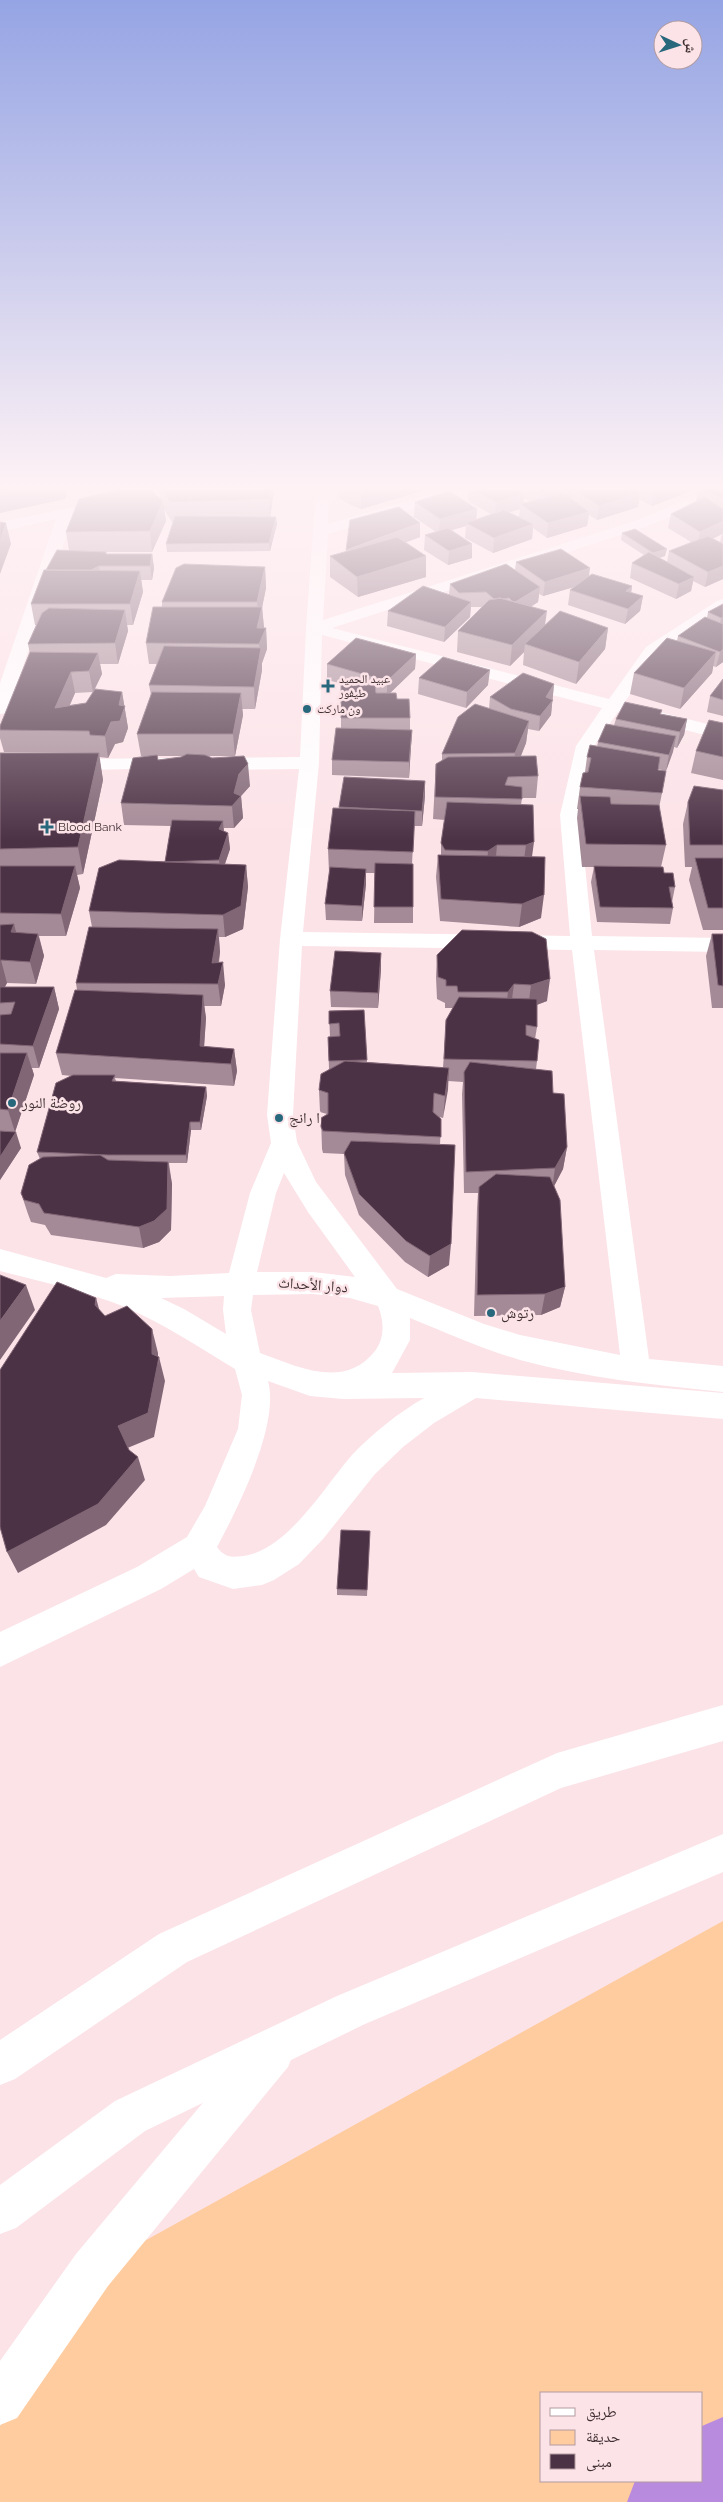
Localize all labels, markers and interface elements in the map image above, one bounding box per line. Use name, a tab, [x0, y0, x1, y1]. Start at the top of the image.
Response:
north arrow	[653, 20, 703, 70]
text: ش	[681, 38, 699, 54]
place label: عبيد الحميد طيفور	[338, 672, 390, 700]
marker: عبيد الحميد طيفور	[321, 679, 335, 693]
place label: ون ماركت	[317, 702, 361, 716]
marker: ون ماركت	[301, 703, 313, 715]
marker: Blood Bank	[40, 820, 54, 834]
place label: Blood Bank	[58, 820, 123, 834]
place label: روضة النور	[21, 1094, 81, 1112]
marker: روضة النور	[6, 1097, 18, 1109]
place label: ا رانج	[289, 1109, 320, 1128]
marker: ا رانج	[273, 1112, 285, 1124]
street label: دوار الأحداث	[278, 1274, 348, 1296]
place label: رتوش	[501, 1304, 534, 1323]
marker: رتوش	[485, 1307, 497, 1319]
legend	[540, 2392, 703, 2482]
text: طريق	[586, 2403, 617, 2422]
text: حديقة	[586, 2428, 621, 2446]
text: مبنى	[586, 2453, 612, 2472]

